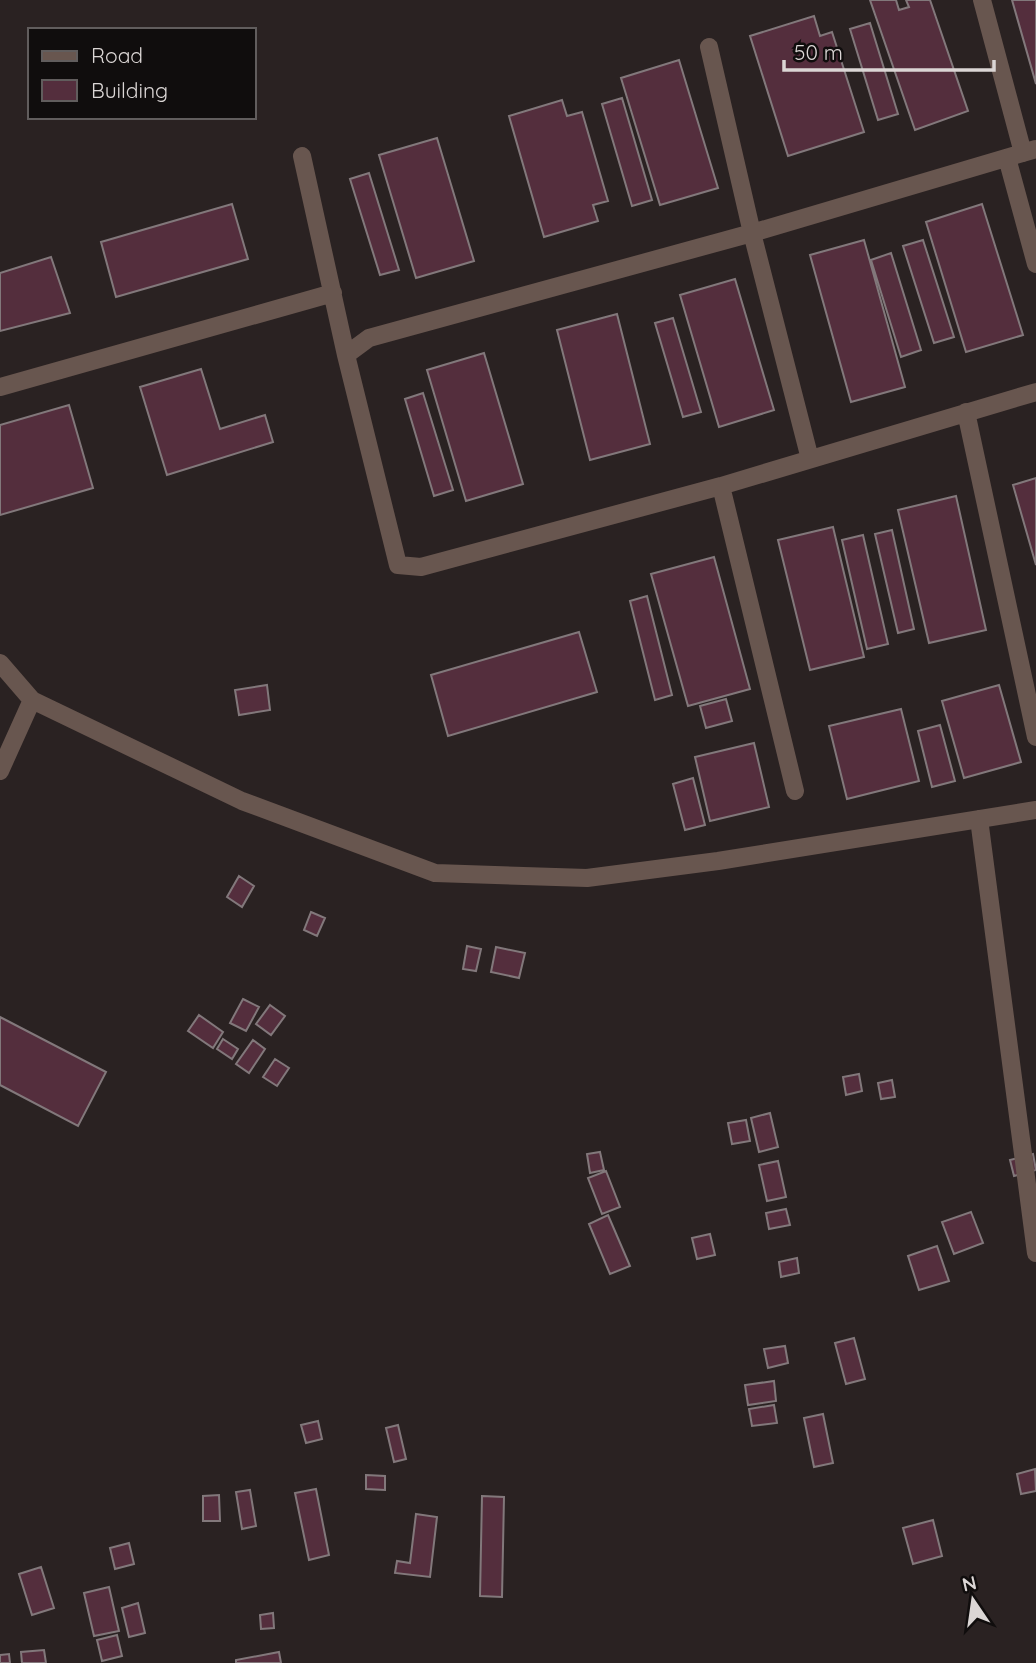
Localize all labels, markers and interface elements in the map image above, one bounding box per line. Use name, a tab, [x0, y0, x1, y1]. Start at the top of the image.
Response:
legend	[28, 28, 256, 119]
scale bar	[784, 28, 994, 72]
text: 50 m	[794, 39, 843, 65]
text: Road	[91, 42, 143, 68]
text: Building	[91, 77, 168, 103]
north arrow	[938, 1565, 1008, 1635]
text: N	[960, 1570, 979, 1597]

